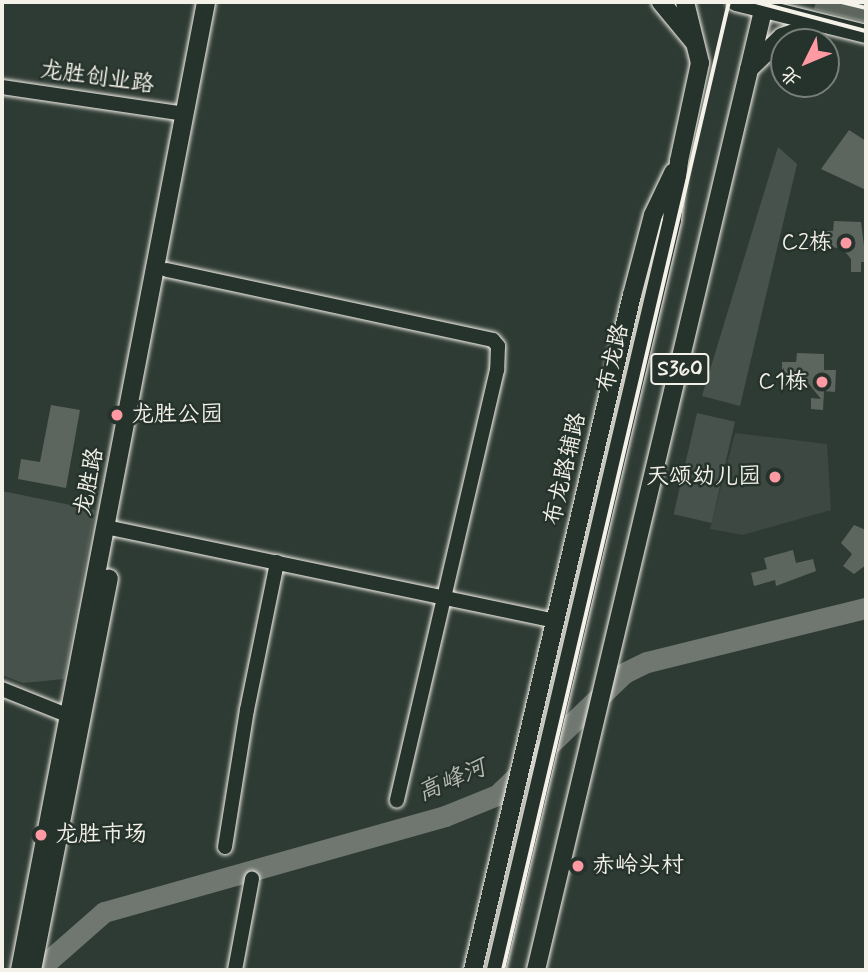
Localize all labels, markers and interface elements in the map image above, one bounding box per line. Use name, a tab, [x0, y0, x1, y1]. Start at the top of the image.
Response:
north arrow	[770, 28, 840, 98]
street label: 龙胜创业路	[38, 56, 156, 100]
text: 北	[775, 61, 806, 92]
place label: C2栋	[781, 229, 832, 257]
marker: C2栋	[838, 235, 854, 251]
street label: 布龙路	[593, 321, 635, 395]
road number: S360	[650, 352, 710, 386]
place label: C1栋	[758, 368, 808, 396]
marker: C1栋	[814, 374, 830, 390]
place label: 龙胜公园	[131, 401, 223, 429]
marker: 龙胜公园	[109, 407, 125, 423]
street label: 布龙路辅路	[540, 410, 592, 528]
street label: 龙胜路	[70, 446, 110, 518]
place label: 天颂幼儿园	[646, 463, 761, 491]
marker: 天颂幼儿园	[767, 469, 783, 485]
water label: 高峰河	[413, 754, 491, 808]
place label: 龙胜市场	[55, 821, 147, 849]
marker: 龙胜市场	[33, 827, 49, 843]
place label: 赤岭头村	[592, 852, 684, 880]
marker: 赤岭头村	[570, 858, 586, 874]

